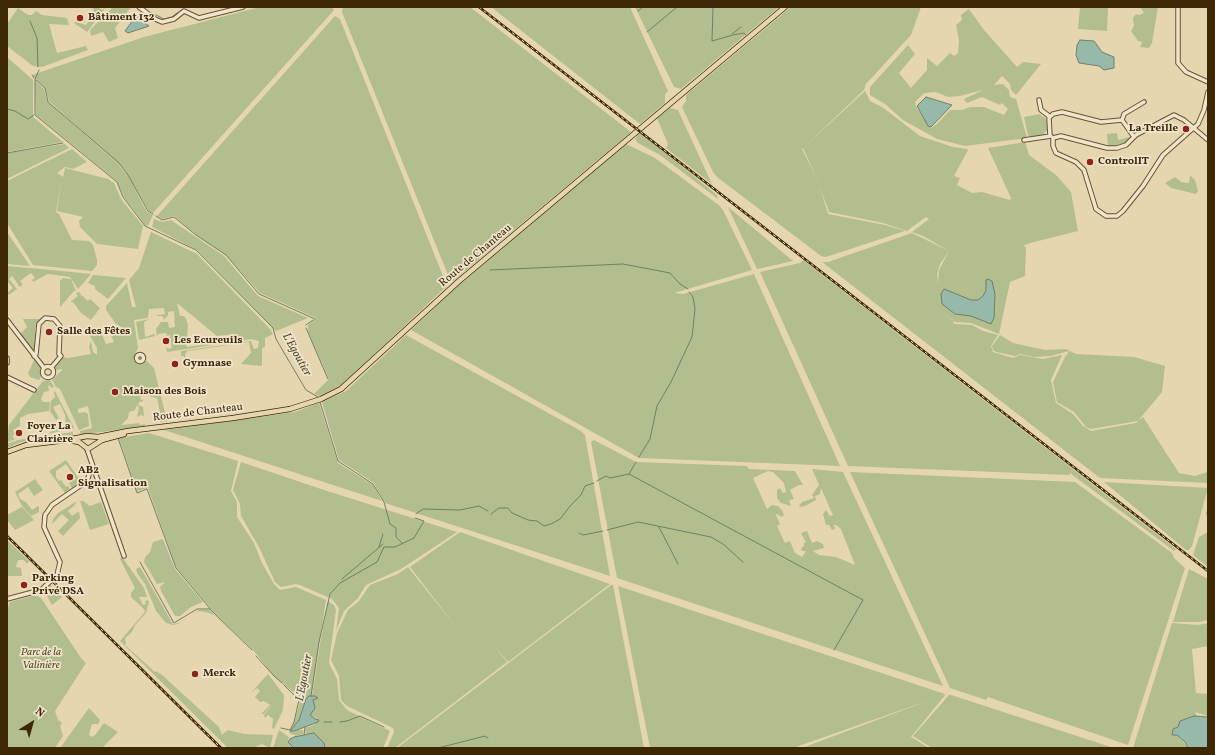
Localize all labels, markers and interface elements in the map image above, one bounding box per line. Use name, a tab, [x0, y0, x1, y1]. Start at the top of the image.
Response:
place label: Bâtiment 132	[88, 11, 155, 25]
marker: Bâtiment 132	[75, 13, 85, 23]
place label: La Treille	[1129, 122, 1178, 136]
marker: La Treille	[1181, 124, 1191, 134]
place label: ControlIT	[1098, 155, 1149, 169]
marker: ControlIT	[1085, 157, 1095, 167]
street label: Route de Chanteau	[437, 222, 515, 290]
place label: Salle des Fêtes	[57, 325, 130, 339]
marker: Salle des Fêtes	[44, 327, 54, 337]
water label: L'Egoutier	[278, 331, 314, 379]
place label: Les Ecureuils	[174, 334, 242, 348]
marker: Les Ecureuils	[161, 336, 171, 346]
place label: Gymnase	[183, 357, 232, 371]
marker: Gymnase	[170, 359, 180, 369]
place label: Maison des Bois	[123, 385, 206, 399]
marker: Maison des Bois	[110, 387, 120, 397]
street label: Route de Chanteau	[152, 401, 244, 425]
place label: Foyer La Clairière	[27, 420, 73, 446]
marker: Foyer La Clairière	[14, 428, 24, 438]
place label: AB2 Signalisation	[78, 464, 147, 490]
marker: AB2 Signalisation	[65, 472, 75, 482]
place label: Parking Privé DSA	[32, 572, 84, 598]
marker: Parking Privé DSA	[19, 580, 29, 590]
park label: Parc de la Valinière	[21, 646, 61, 672]
water label: L'Egoutier	[293, 653, 317, 703]
place label: Merck	[203, 667, 236, 681]
marker: Merck	[190, 669, 200, 679]
north arrow	[12, 703, 52, 743]
text: N	[32, 705, 47, 721]

